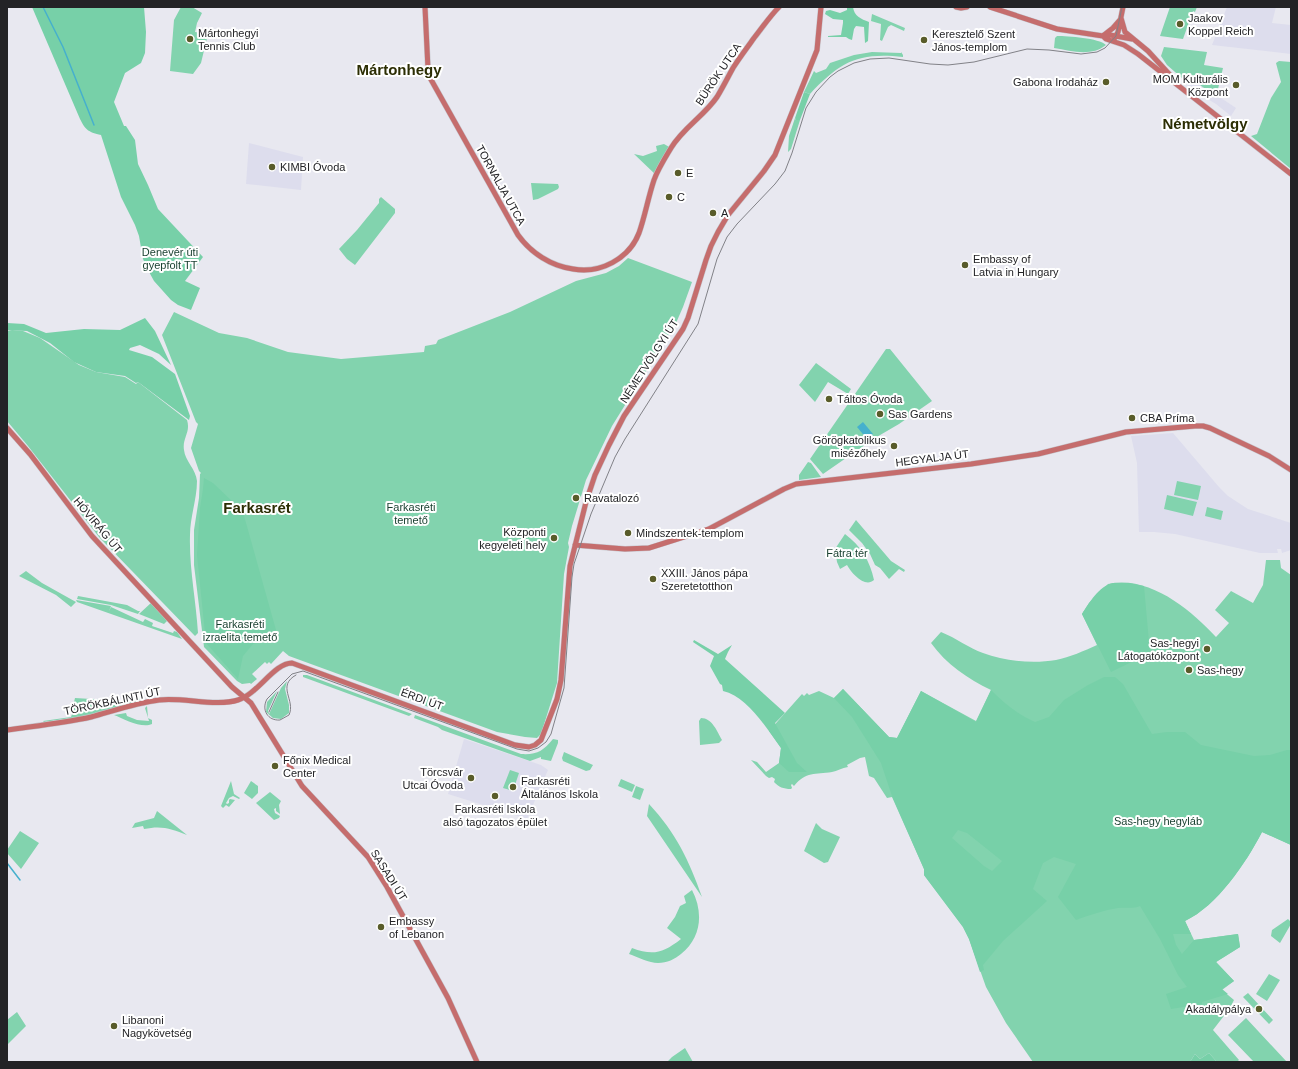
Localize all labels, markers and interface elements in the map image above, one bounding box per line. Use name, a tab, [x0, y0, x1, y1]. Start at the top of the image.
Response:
place label: Jaakov Koppel Reich	[1188, 12, 1253, 37]
marker: Jaakov Koppel Reich	[1175, 19, 1185, 29]
place label: Mártonhegyi Tennis Club	[198, 27, 259, 52]
place label: Keresztelő Szent János-templom	[932, 28, 1015, 53]
marker: Mártonhegyi Tennis Club	[185, 34, 195, 44]
marker: Keresztelő Szent János-templom	[919, 35, 929, 45]
street label: BÜRÖK UTCA	[693, 40, 744, 107]
district label: Mártonhegy	[356, 61, 442, 78]
place label: MOM Kulturális Központ	[1153, 73, 1228, 98]
place label: Gabona Irodaház	[1013, 76, 1098, 88]
marker: Gabona Irodaház	[1101, 77, 1111, 87]
marker: MOM Kulturális Központ	[1231, 80, 1241, 90]
district label: Németvölgy	[1162, 115, 1248, 132]
street label: TORNALJA UTCA	[474, 143, 528, 228]
place label: KIMBI Óvoda	[280, 161, 346, 173]
marker: KIMBI Óvoda	[267, 162, 277, 172]
place label: E	[686, 167, 693, 179]
marker: E	[673, 168, 683, 178]
place label: C	[677, 191, 685, 203]
marker: C	[664, 192, 674, 202]
place label: A	[721, 207, 729, 219]
marker: A	[708, 208, 718, 218]
park label: Denevér úti gyepfolt TT	[142, 246, 198, 271]
place label: Embassy of Latvia in Hungary	[973, 253, 1059, 278]
marker: Embassy of Latvia in Hungary	[960, 260, 970, 270]
street label: NÉMETVÖLGYI ÚT	[618, 317, 681, 405]
place label: Táltos Óvoda	[837, 393, 903, 405]
marker: Táltos Óvoda	[824, 394, 834, 404]
place label: Sas Gardens	[888, 408, 953, 420]
marker: Sas Gardens	[875, 409, 885, 419]
place label: CBA Príma	[1140, 412, 1195, 424]
marker: CBA Príma	[1127, 413, 1137, 423]
place label: Görögkatolikus misézőhely	[813, 434, 886, 459]
marker: Görögkatolikus misézőhely	[889, 441, 899, 451]
street label: HEGYALJA ÚT	[895, 448, 970, 468]
place label: Ravatalozó	[584, 492, 639, 504]
marker: Ravatalozó	[571, 493, 581, 503]
street label: HÓVIRÁG ÚT	[71, 495, 125, 555]
district label: Farkasrét	[223, 499, 291, 516]
park label: Farkasréti temető	[387, 501, 435, 526]
place label: Központi kegyeleti hely	[479, 526, 546, 551]
place label: Mindszentek-templom	[636, 527, 744, 539]
marker: Mindszentek-templom	[623, 528, 633, 538]
marker: Központi kegyeleti hely	[549, 533, 559, 543]
park label: Fátra tér	[826, 547, 868, 559]
place label: XXIII. János pápa Szeretetotthon	[661, 567, 749, 592]
marker: XXIII. János pápa Szeretetotthon	[648, 574, 658, 584]
park label: Farkasréti izraelita temető	[203, 618, 277, 643]
place label: Sas-hegyi Látogatóközpont	[1118, 637, 1199, 662]
marker: Sas-hegyi Látogatóközpont	[1202, 644, 1212, 654]
place label: Sas-hegy	[1197, 664, 1244, 676]
marker: Sas-hegy	[1184, 665, 1194, 675]
street label: TÖRÖKBÁLINTI ÚT	[63, 685, 162, 717]
street label: ÉRDI ÚT	[399, 686, 445, 712]
place label: Főnix Medical Center	[283, 754, 351, 779]
marker: Főnix Medical Center	[270, 761, 280, 771]
place label: Törcsvár Utcai Óvoda	[402, 766, 464, 791]
marker: Törcsvár Utcai Óvoda	[466, 773, 476, 783]
place label: Farkasréti Általános Iskola	[521, 775, 599, 800]
marker: Farkasréti Általános Iskola	[508, 782, 518, 792]
marker: Farkasréti Iskola alsó tagozatos épület	[490, 791, 500, 801]
place label: Farkasréti Iskola alsó tagozatos épület	[443, 803, 547, 828]
park label: Sas-hegy hegyláb	[1114, 815, 1202, 827]
street label: SASADI ÚT	[369, 847, 410, 903]
place label: Embassy of Lebanon	[389, 915, 444, 940]
marker: Embassy of Lebanon	[376, 922, 386, 932]
place label: Akadálypálya	[1186, 1003, 1252, 1015]
marker: Akadálypálya	[1254, 1004, 1264, 1014]
place label: Libanoni Nagykövetség	[122, 1014, 192, 1039]
marker: Libanoni Nagykövetség	[109, 1021, 119, 1031]

